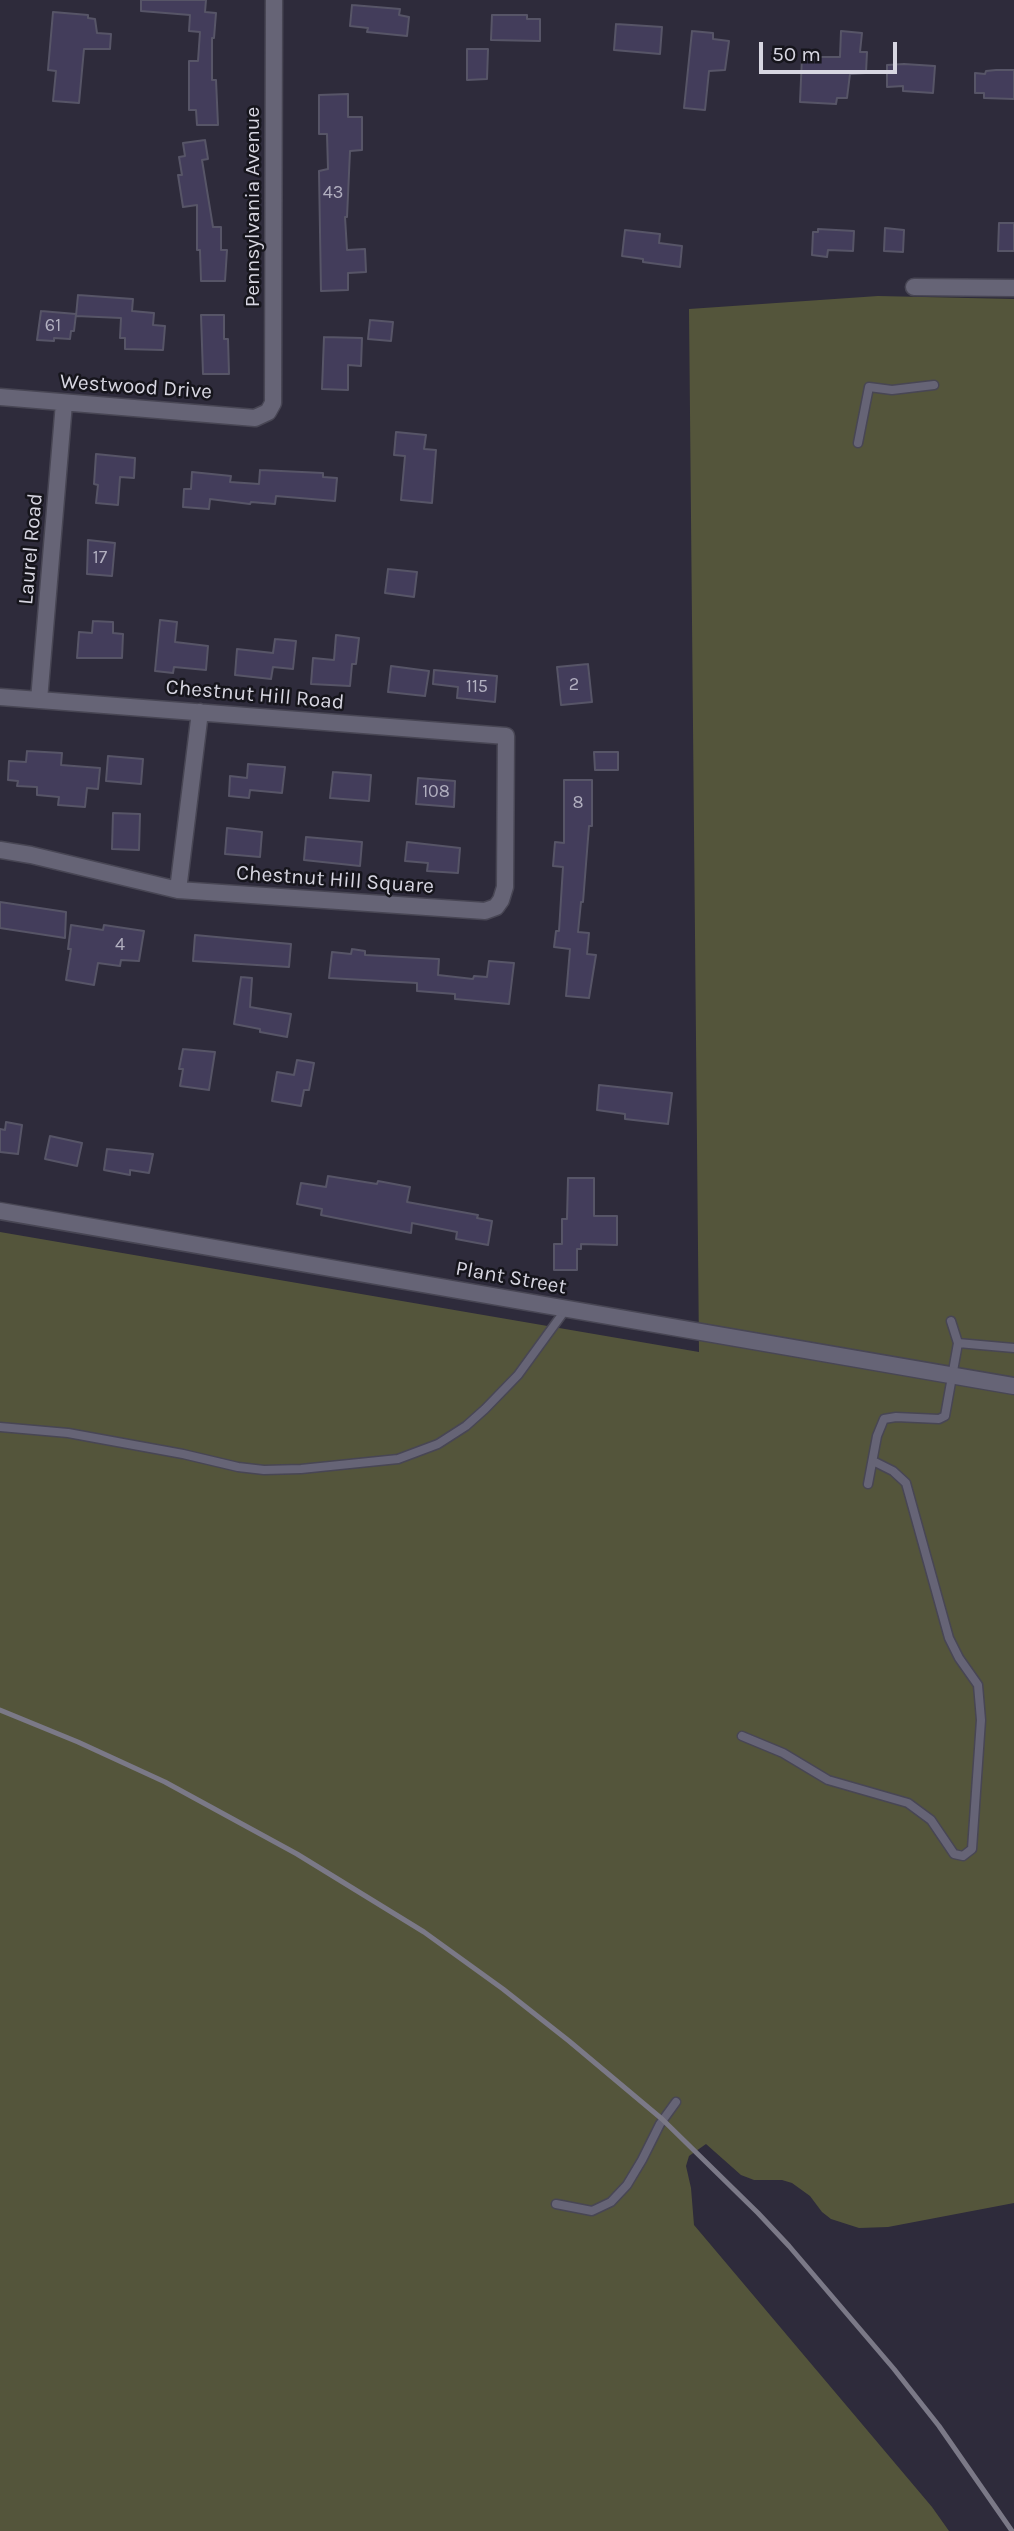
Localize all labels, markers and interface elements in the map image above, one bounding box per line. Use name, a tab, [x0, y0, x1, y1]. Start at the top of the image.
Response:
scale bar	[762, 28, 900, 72]
text: 50 m	[772, 42, 821, 66]
street label: Pennsylvania Avenue	[240, 107, 266, 307]
house number: 43	[323, 182, 343, 204]
house number: 61	[45, 315, 61, 337]
street label: Westwood Drive	[59, 369, 213, 405]
street label: Laurel Road	[14, 492, 48, 606]
house number: 17	[93, 547, 107, 569]
house number: 2	[569, 674, 579, 696]
street label: Chestnut Hill Road	[165, 675, 345, 715]
house number: 115	[466, 676, 488, 698]
house number: 108	[422, 781, 450, 803]
house number: 8	[572, 792, 584, 814]
street label: Chestnut Hill Square	[235, 861, 435, 899]
house number: 4	[115, 934, 125, 956]
street label: Plant Street	[454, 1256, 568, 1300]

